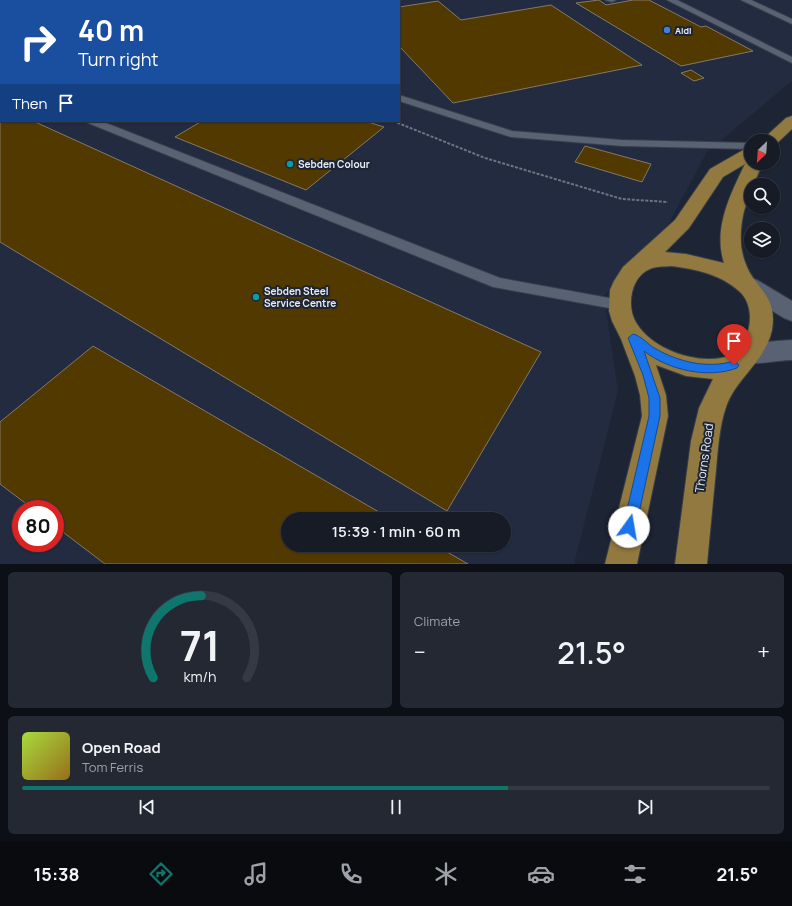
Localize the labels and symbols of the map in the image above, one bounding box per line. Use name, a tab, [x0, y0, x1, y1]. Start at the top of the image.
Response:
place label: Aldi	[675, 24, 692, 37]
marker: Aldi	[662, 25, 672, 35]
north arrow	[744, 134, 780, 170]
place label: Sebden Colour	[298, 157, 370, 171]
marker: Sebden Colour	[285, 159, 295, 169]
place label: Sebden Steel Service Centre	[264, 284, 336, 310]
marker: Sebden Steel Service Centre	[251, 292, 261, 302]
pin	[717, 324, 751, 365]
street label: Thorns Road	[691, 422, 717, 494]
speed limit sign: 80	[12, 500, 64, 552]
position arrow	[608, 506, 650, 548]

